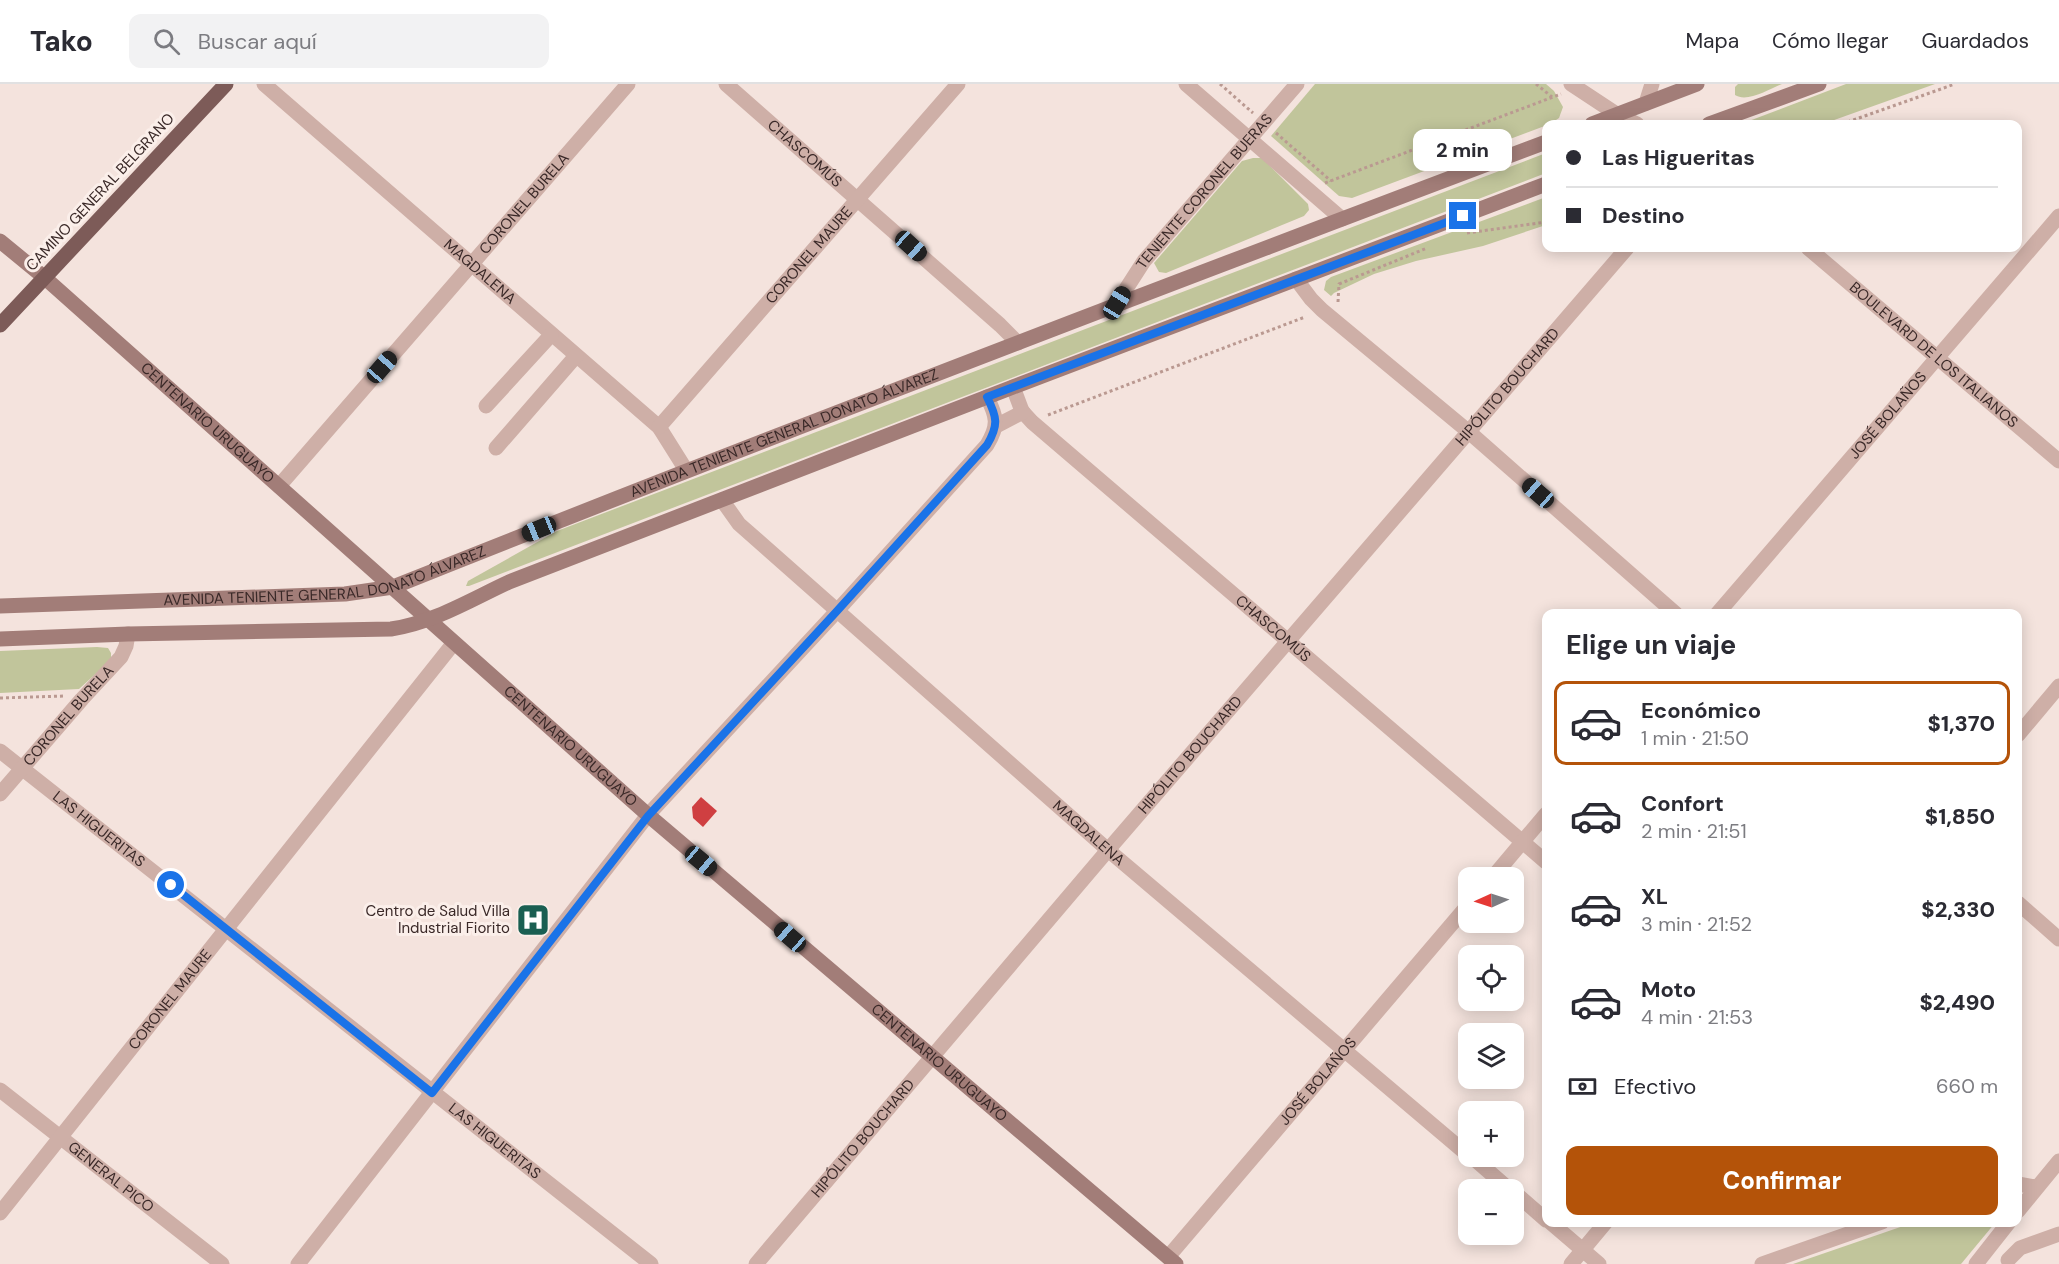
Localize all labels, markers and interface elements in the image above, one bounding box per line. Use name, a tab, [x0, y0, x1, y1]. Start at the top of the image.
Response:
search box	[129, 14, 549, 68]
text: Tako	[30, 23, 93, 60]
icon: search	[150, 25, 183, 58]
text: Buscar aquí	[198, 27, 317, 56]
text: Mapa	[1685, 27, 1739, 55]
text: Cómo llegar	[1772, 27, 1889, 55]
text: Guardados	[1922, 27, 2029, 55]
street label: CAMINO GENERAL BELGRANO	[22, 109, 178, 275]
street label: TENIENTE CORONEL BUERAS	[1132, 109, 1277, 273]
street label: CHASCOMÚS	[763, 115, 847, 192]
callout: 2 min	[1414, 129, 1512, 171]
text: 2 min	[1436, 137, 1489, 163]
text: Las Higueritas	[1602, 143, 1755, 172]
street label: CORONEL BURELA	[475, 149, 574, 258]
text: Destino	[1602, 201, 1685, 230]
street label: CORONEL MAURE	[761, 202, 857, 308]
route end	[1449, 202, 1476, 229]
car	[892, 227, 930, 265]
street label: MAGDALENA	[440, 235, 520, 308]
street label: BOULEVARD DE LOS ITALIANOS	[1845, 277, 2023, 432]
car	[1100, 283, 1134, 323]
street label: HIPÓLITO BOUCHARD	[1451, 324, 1564, 450]
car	[363, 348, 401, 386]
street label: CENTENARIO URUGUAYO	[136, 358, 279, 488]
street label: AVENIDA TENIENTE GENERAL DONATO ÁLVAREZ	[627, 364, 941, 502]
street label: JOSÉ BOLAÑOS	[1844, 367, 1931, 463]
car	[1519, 474, 1557, 512]
car	[519, 514, 559, 544]
street label: AVENIDA TENIENTE GENERAL DONATO ÁLVAREZ	[163, 541, 489, 610]
street label: CHASCOMÚS	[1231, 591, 1315, 667]
text: Elige un viaje	[1566, 627, 1736, 662]
street label: CORONEL BURELA	[19, 661, 118, 770]
street label: CENTENARIO URUGUAYO	[499, 681, 642, 811]
street label: HIPÓLITO BOUCHARD	[1134, 692, 1246, 818]
icon: car	[1569, 696, 1623, 750]
text: Económico	[1641, 696, 1761, 725]
text: $1,370	[1928, 709, 1995, 738]
text: 1 min · 21:50	[1641, 725, 1749, 751]
street label: LAS HIGUERITAS	[49, 786, 150, 872]
icon: car	[1569, 789, 1623, 843]
text: Confort	[1641, 789, 1724, 818]
street label: MAGDALENA	[1048, 796, 1129, 870]
text: $1,850	[1925, 802, 1995, 831]
text: 2 min · 21:51	[1641, 818, 1747, 844]
car	[681, 843, 721, 879]
north arrow	[1458, 867, 1524, 933]
map controls	[1458, 867, 1524, 1245]
route start	[157, 871, 184, 898]
icon: car	[1569, 882, 1623, 936]
text: XL	[1641, 882, 1668, 911]
text: $2,330	[1921, 895, 1995, 924]
place label: Centro de Salud Villa Industrial Fiorito	[365, 901, 510, 938]
hospital icon: Centro de Salud Villa Industrial Fiorito	[515, 902, 551, 938]
text: 3 min · 21:52	[1641, 911, 1752, 937]
car	[771, 918, 809, 956]
street label: CORONEL MAURE	[124, 945, 216, 1054]
button: locate	[1458, 945, 1524, 1011]
icon: car	[1569, 975, 1623, 1029]
text: Moto	[1641, 975, 1696, 1004]
text: $2,490	[1919, 988, 1995, 1017]
street label: CENTENARIO URUGUAYO	[867, 999, 1012, 1126]
text: 4 min · 21:53	[1641, 1004, 1753, 1030]
button: layers	[1458, 1023, 1524, 1089]
street label: JOSÉ BOLAÑOS	[1275, 1033, 1361, 1129]
icon: cash	[1566, 1070, 1599, 1103]
text: Efectivo	[1614, 1072, 1696, 1101]
text: 660 m	[1936, 1073, 1998, 1099]
street label: HIPÓLITO BOUCHARD	[807, 1075, 919, 1202]
street label: LAS HIGUERITAS	[445, 1098, 545, 1184]
button: +	[1458, 1101, 1524, 1167]
street label: GENERAL PICO	[64, 1137, 158, 1217]
button: Confirmar	[1566, 1146, 1998, 1215]
button: −	[1458, 1179, 1524, 1245]

